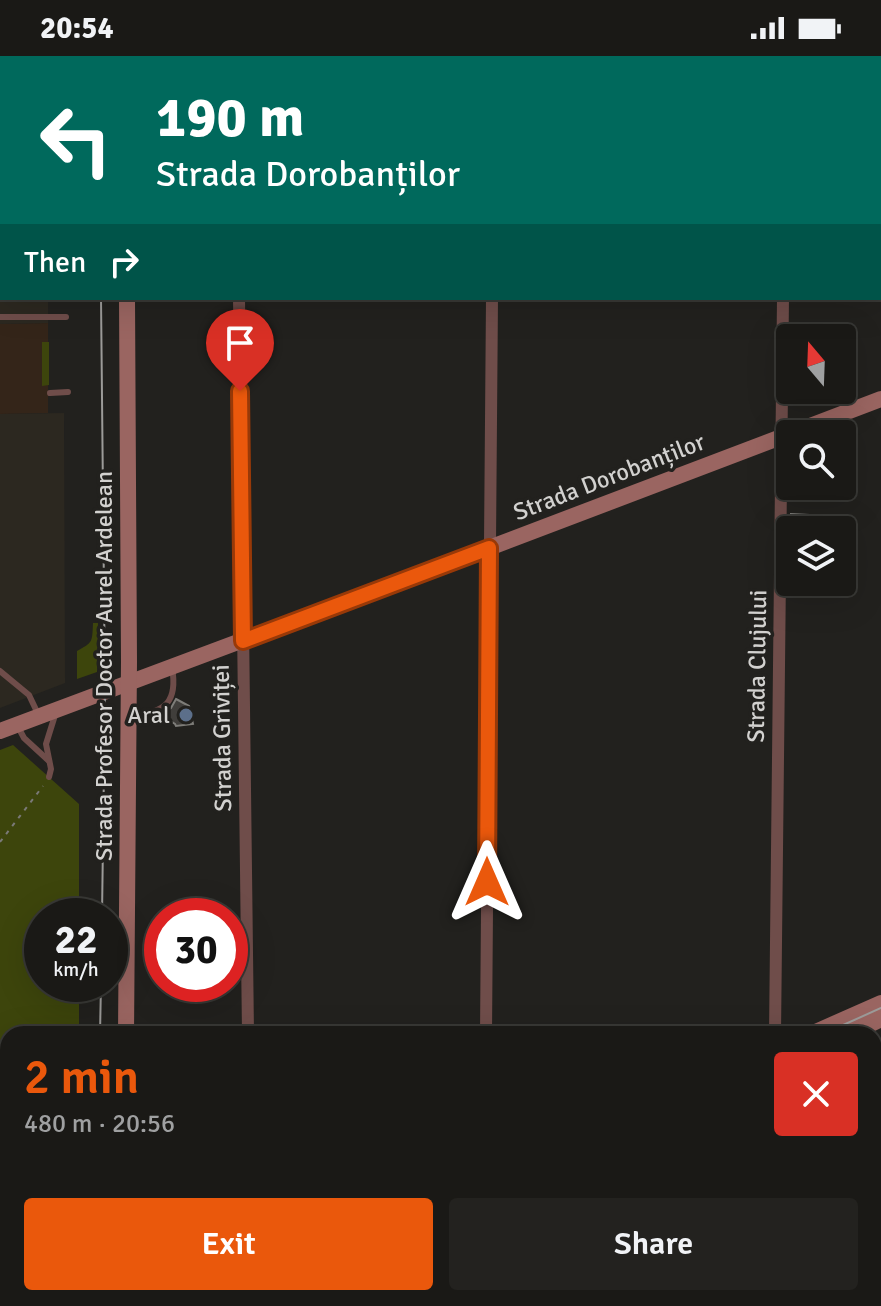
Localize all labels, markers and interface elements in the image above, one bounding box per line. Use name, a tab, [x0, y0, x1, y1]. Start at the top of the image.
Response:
text: 20:54	[40, 10, 114, 47]
text: 190 m	[156, 83, 304, 152]
icon: left	[24, 88, 128, 192]
text: Strada Dorobanților	[156, 152, 460, 197]
icon: right	[102, 240, 146, 284]
text: Then	[24, 244, 86, 281]
pin	[206, 309, 274, 391]
icon: arrive	[218, 321, 262, 365]
north arrow	[776, 324, 856, 404]
map controls	[776, 324, 856, 596]
button: search	[776, 420, 856, 500]
street label: Strada Dorobanților	[509, 427, 709, 527]
street label: Strada Profesor Doctor Aurel Ardelean	[89, 471, 119, 861]
button: layers	[776, 516, 856, 596]
street label: Strada Clujului	[741, 589, 773, 743]
street label: Strada Griviței	[206, 664, 238, 812]
place label: Aral	[127, 700, 170, 730]
marker: Aral	[177, 706, 195, 724]
position arrow	[445, 840, 529, 924]
speed limit sign: 30	[144, 898, 248, 1002]
text: 22	[54, 915, 98, 965]
text: km/h	[53, 957, 99, 982]
text: 2 min	[24, 1048, 139, 1107]
button: close	[774, 1052, 858, 1136]
text: 480 m · 20:56	[24, 1108, 175, 1140]
button: Exit	[24, 1198, 433, 1290]
button: Share	[449, 1198, 858, 1290]

